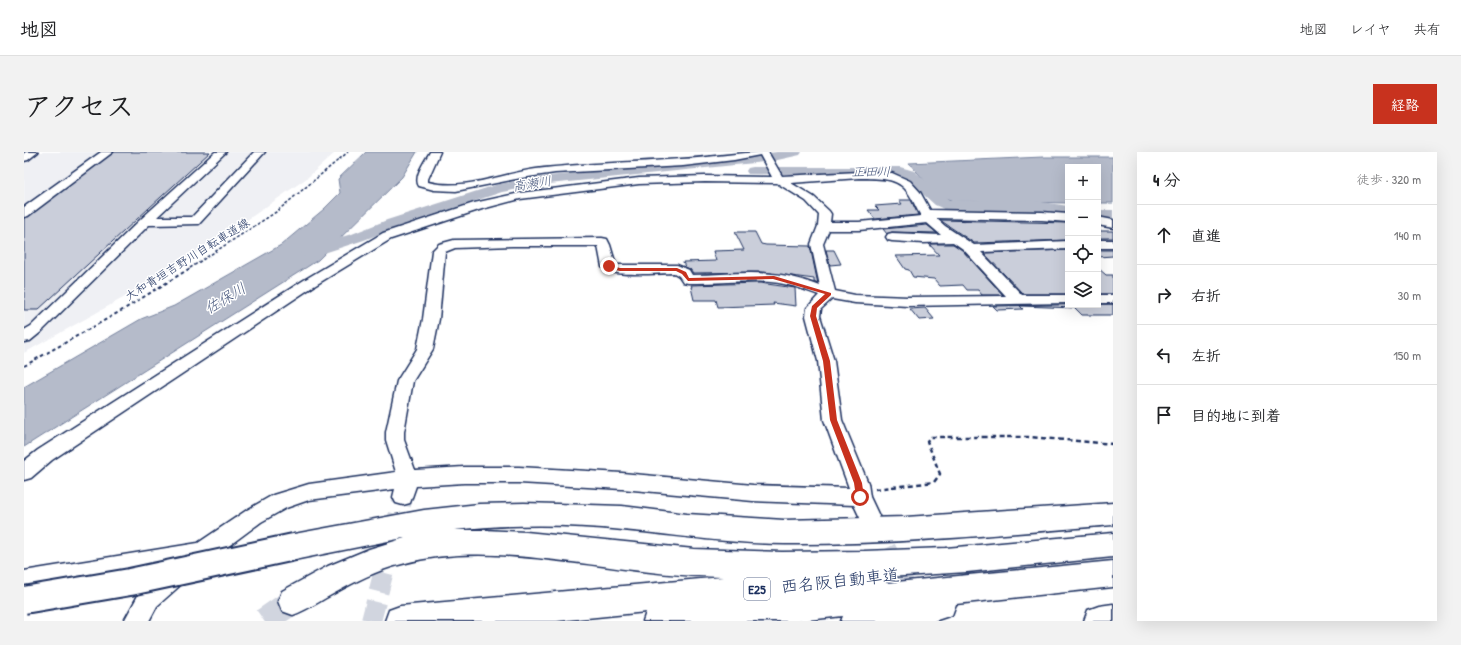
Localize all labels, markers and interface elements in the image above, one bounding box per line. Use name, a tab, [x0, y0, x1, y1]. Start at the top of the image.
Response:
text: 地図	[20, 16, 58, 42]
text: 地図	[1300, 19, 1328, 38]
text: レイヤ	[1350, 19, 1391, 38]
text: 共有	[1413, 19, 1441, 38]
button: 経路	[1373, 84, 1437, 124]
text: アクセス	[24, 87, 134, 125]
water label: 正田川	[851, 162, 891, 180]
map controls	[1065, 164, 1101, 308]
button: +	[1065, 164, 1101, 200]
text: 4 分	[1153, 168, 1180, 191]
text: 徒歩 · 320 m	[1357, 170, 1421, 188]
water label: 高瀬川	[511, 171, 553, 195]
button: −	[1065, 200, 1101, 236]
street label: 大和青垣吉野川自転車道線	[121, 214, 253, 304]
icon: ahead	[1153, 224, 1175, 246]
text: 直進	[1191, 225, 1221, 246]
text: 140 m	[1394, 226, 1421, 244]
button: locate	[1065, 236, 1101, 272]
route end	[600, 257, 618, 275]
button: layers	[1065, 272, 1101, 308]
water label: 佐保川	[200, 277, 250, 319]
icon: right	[1153, 284, 1175, 306]
text: 右折	[1191, 285, 1221, 306]
text: 30 m	[1398, 286, 1421, 304]
icon: left	[1153, 344, 1175, 366]
text: 左折	[1191, 345, 1221, 366]
text: 150 m	[1393, 346, 1421, 364]
icon: arrive	[1153, 404, 1175, 426]
text: 目的地に到着	[1191, 405, 1281, 426]
route start	[851, 488, 869, 506]
street label: 西名阪自動車道	[780, 562, 900, 598]
road number: E25	[744, 578, 770, 600]

